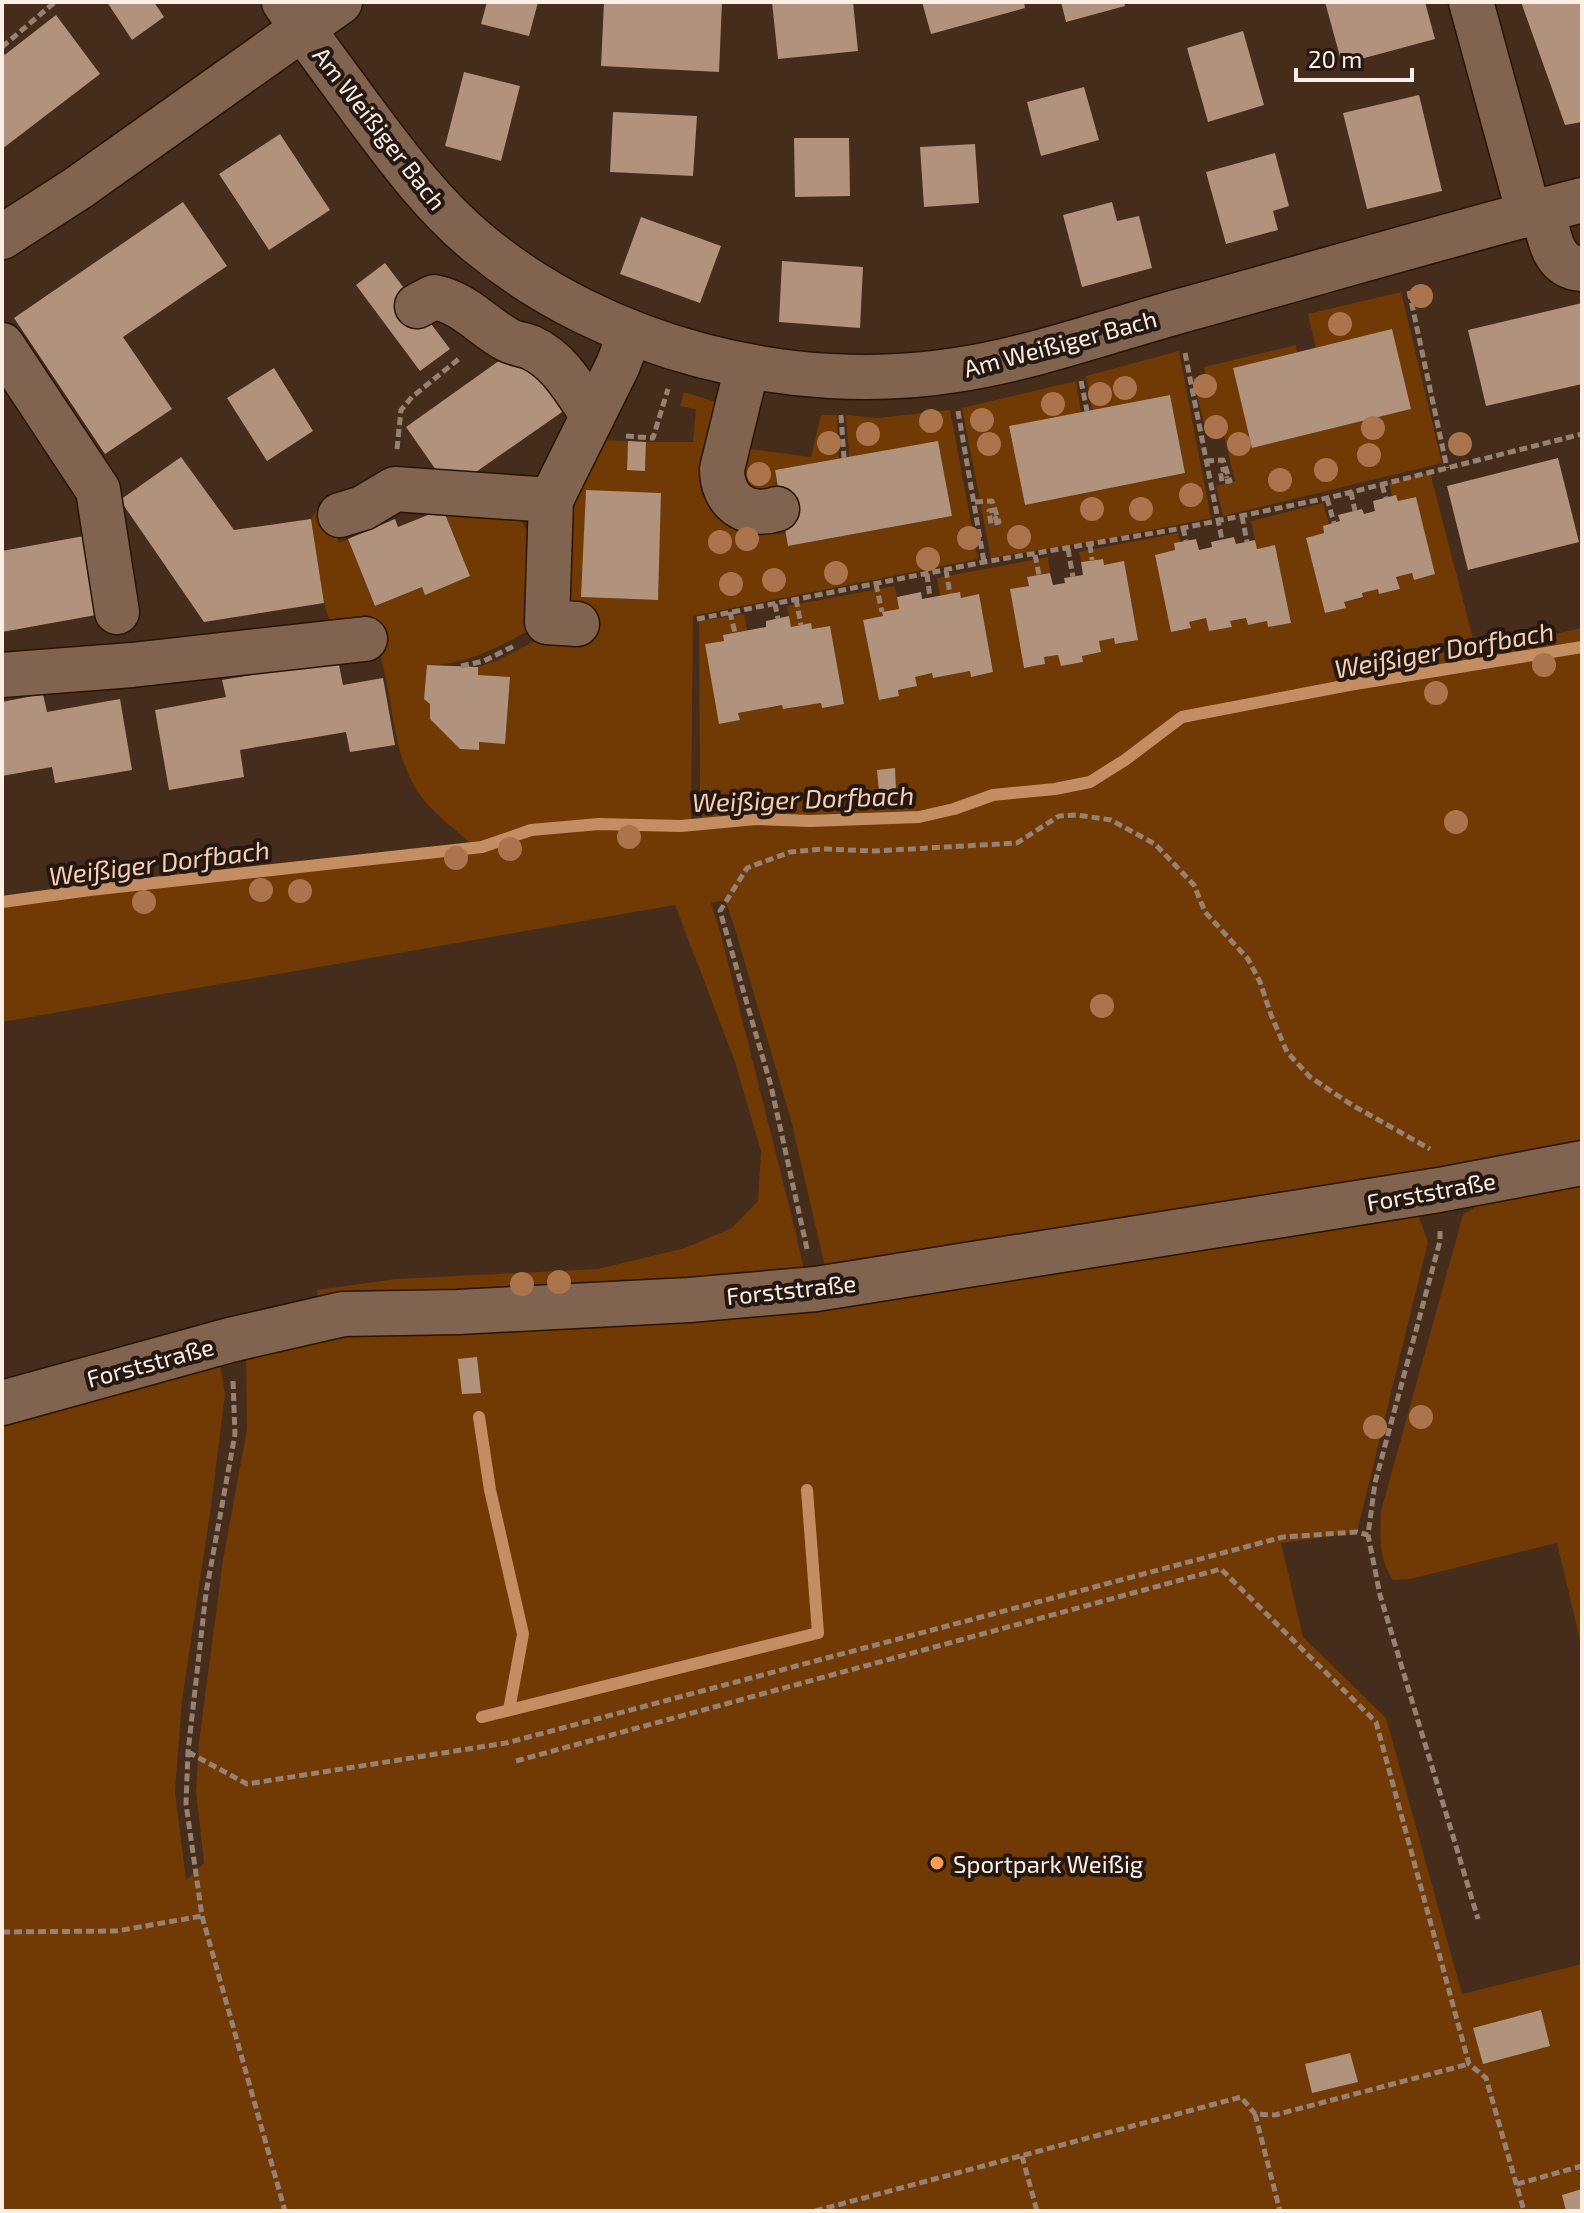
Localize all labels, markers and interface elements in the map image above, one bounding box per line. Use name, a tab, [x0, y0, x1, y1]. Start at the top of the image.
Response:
scale bar	[1296, 32, 1412, 82]
street label: Am Weißiger Bach	[307, 41, 453, 215]
text: 20 m	[1308, 44, 1362, 73]
street label: Am Weißiger Bach	[960, 303, 1160, 383]
water label: Weißiger Dorfbach	[1332, 614, 1556, 684]
water label: Weißiger Dorfbach	[691, 779, 915, 817]
water label: Weißiger Dorfbach	[47, 833, 271, 891]
street label: Forststraße	[1364, 1165, 1498, 1217]
street label: Forststraße	[725, 1268, 857, 1310]
street label: Forststraße	[83, 1331, 217, 1393]
place label: Sportpark Weißig	[953, 1849, 1143, 1878]
marker: Sportpark Weißig	[928, 1854, 946, 1872]

